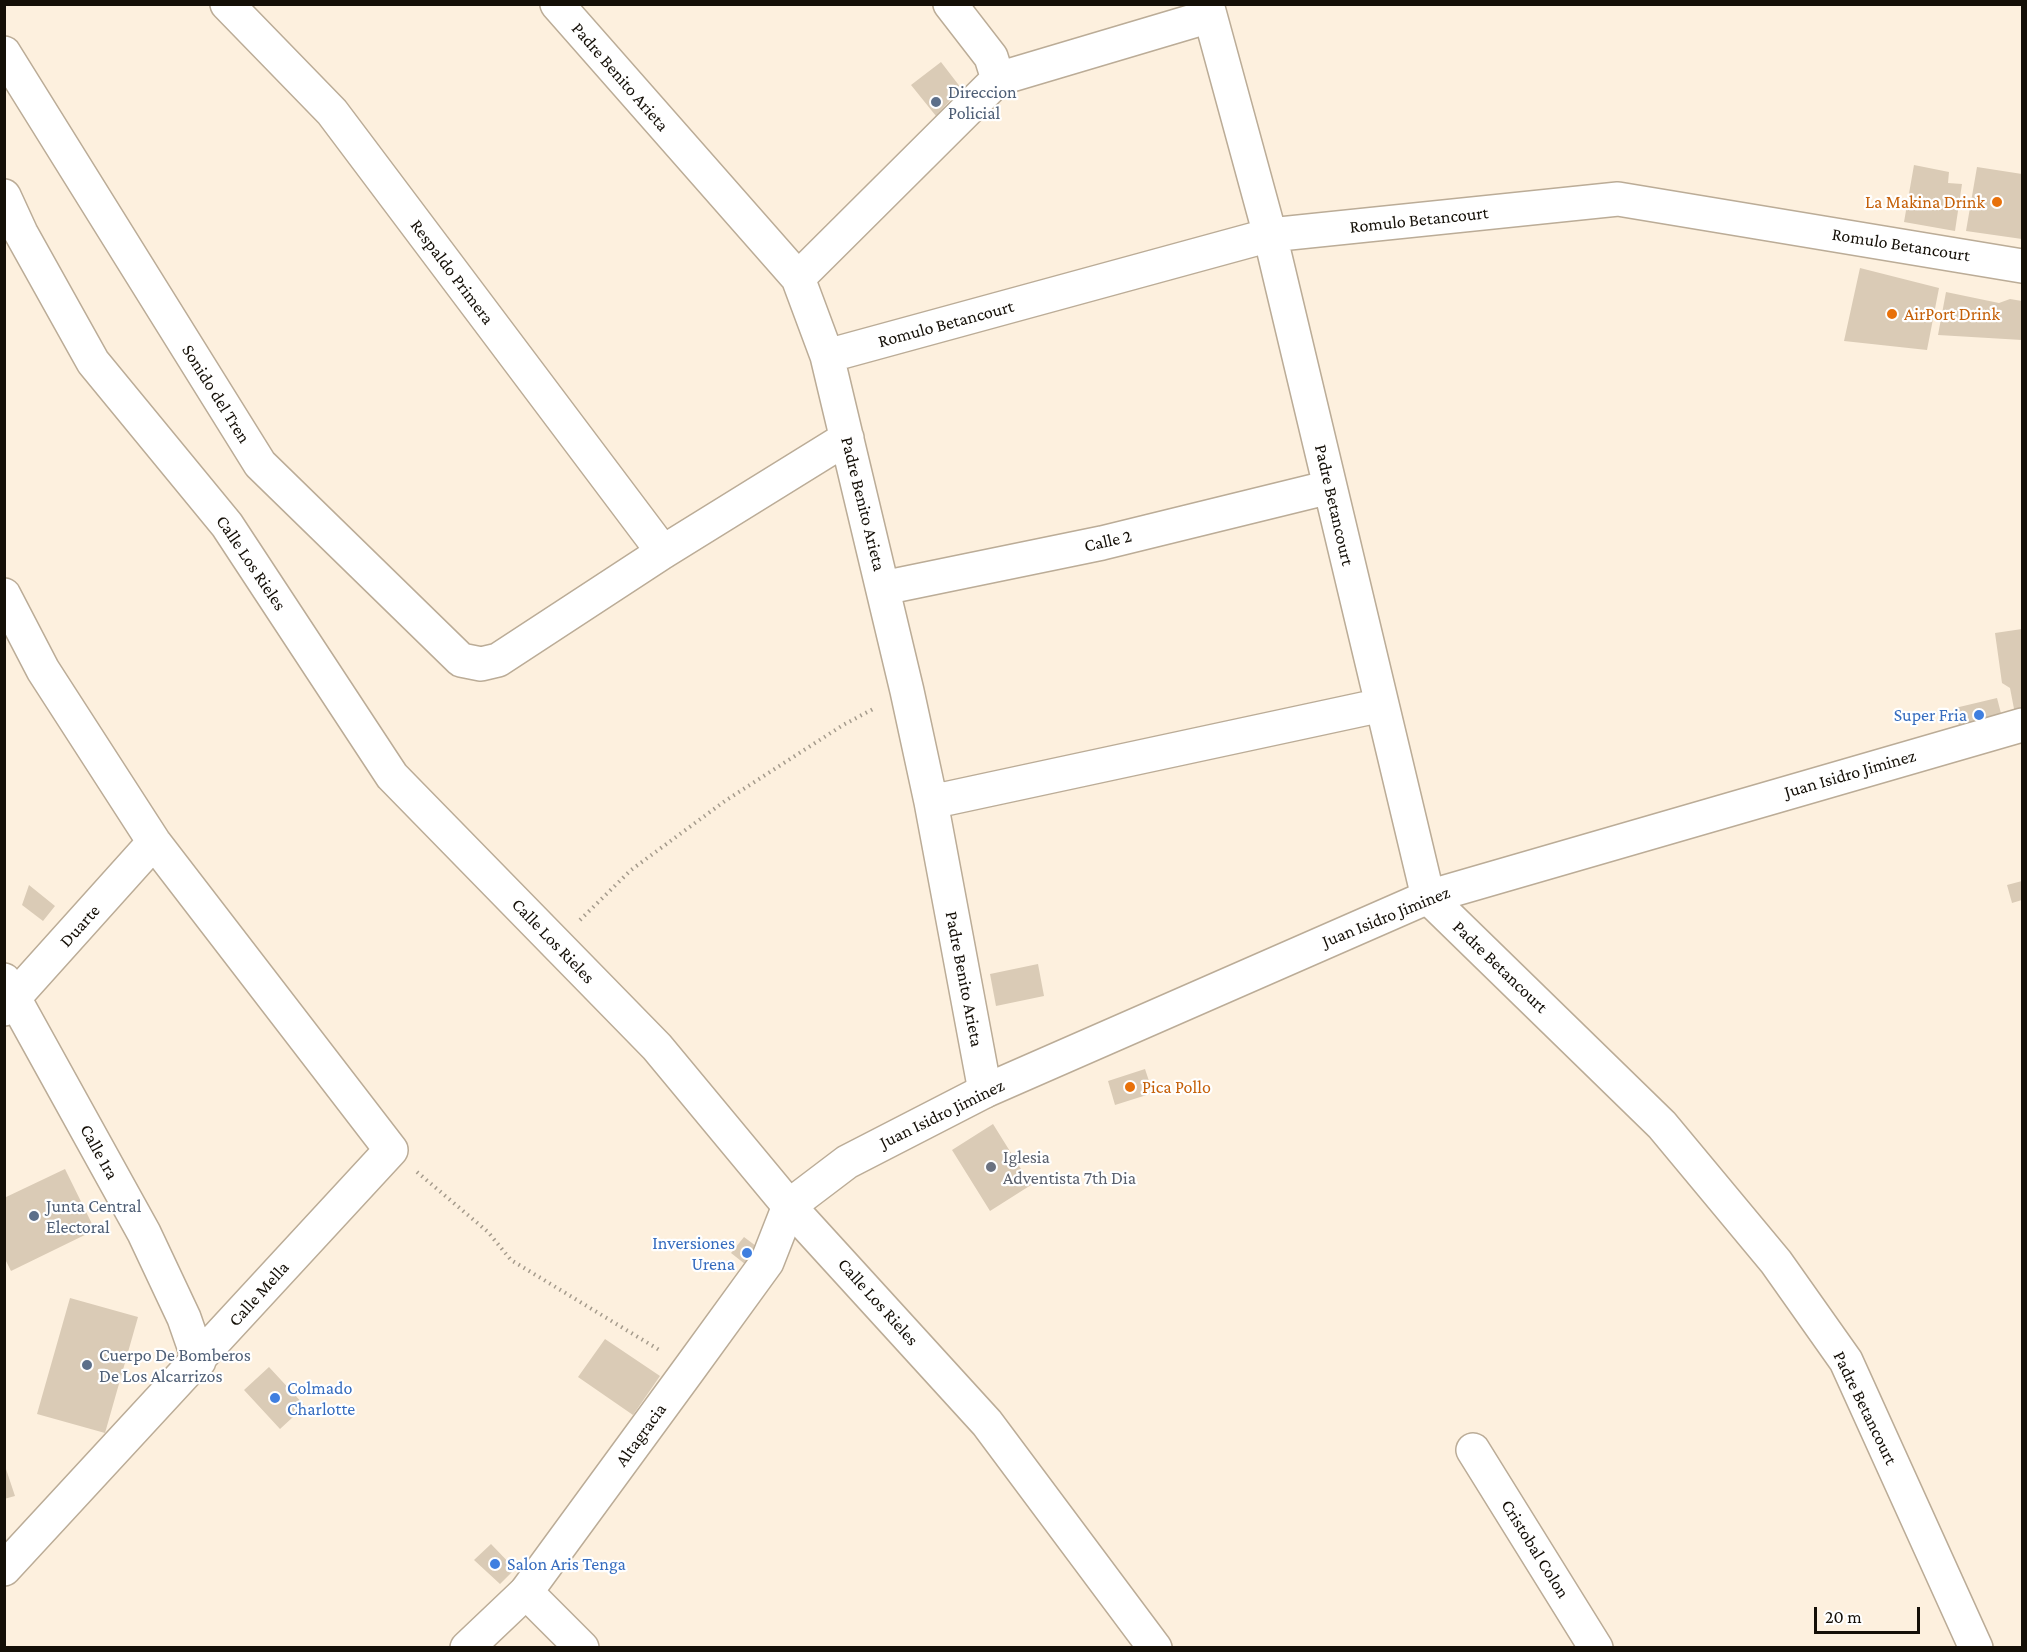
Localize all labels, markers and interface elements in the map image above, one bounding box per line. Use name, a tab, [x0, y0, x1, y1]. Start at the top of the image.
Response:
street label: Padre Benito Arieta	[567, 18, 673, 136]
place label: Direccion Policial	[948, 81, 1017, 124]
marker: Direccion Policial	[929, 95, 943, 109]
place label: La Makina Drink	[1865, 191, 1985, 213]
marker: La Makina Drink	[1990, 195, 2004, 209]
street label: Romulo Betancourt	[1348, 202, 1490, 238]
street label: Respaldo Primera	[405, 215, 499, 329]
street label: Romulo Betancourt	[1830, 223, 1972, 267]
street label: Romulo Betancourt	[876, 296, 1016, 352]
place label: AirPort Drink	[1904, 303, 2000, 325]
marker: AirPort Drink	[1885, 307, 1899, 321]
street label: Sonido del Tren	[177, 341, 255, 447]
street label: Padre Benito Arieta	[836, 435, 890, 573]
street label: Padre Betancourt	[1310, 442, 1358, 568]
street label: Calle Los Rieles	[211, 511, 291, 615]
street label: Calle 2	[1082, 525, 1134, 557]
place label: Super Fria	[1894, 704, 1967, 726]
marker: Super Fria	[1972, 708, 1986, 722]
street label: Juan Isidro Jiminez	[1782, 745, 1918, 803]
street label: Juan Isidro Jiminez	[1319, 882, 1453, 952]
street label: Calle Los Rieles	[507, 894, 599, 988]
street label: Duarte	[55, 900, 105, 952]
street label: Padre Benito Arieta	[940, 909, 988, 1049]
street label: Padre Betancourt	[1448, 916, 1552, 1018]
street label: Juan Isidro Jiminez	[876, 1075, 1008, 1153]
place label: Pica Pollo	[1142, 1076, 1211, 1098]
marker: Pica Pollo	[1123, 1080, 1137, 1094]
street label: Calle 1ra	[75, 1121, 123, 1183]
place label: Iglesia Adventista 7th Dia	[1003, 1146, 1136, 1188]
marker: Iglesia Adventista 7th Dia	[984, 1160, 998, 1174]
place label: Junta Central Electoral	[46, 1195, 141, 1238]
marker: Junta Central Electoral	[27, 1209, 41, 1223]
place label: Inversiones Urena	[652, 1232, 735, 1274]
marker: Inversiones Urena	[740, 1246, 754, 1260]
street label: Calle Los Rieles	[833, 1254, 923, 1350]
street label: Calle Mella	[224, 1257, 294, 1331]
place label: Cuerpo De Bomberos De Los Alcarrizos	[99, 1344, 251, 1386]
street label: Padre Betancourt	[1828, 1348, 1902, 1468]
marker: Cuerpo De Bomberos De Los Alcarrizos	[80, 1358, 94, 1372]
place label: Colmado Charlotte	[287, 1377, 355, 1420]
marker: Colmado Charlotte	[268, 1391, 282, 1405]
street label: Altagracia	[611, 1399, 671, 1471]
street label: Cristobal Colon	[1496, 1496, 1574, 1602]
place label: Salon Aris Tenga	[507, 1553, 626, 1575]
marker: Salon Aris Tenga	[488, 1557, 502, 1571]
scale bar	[1817, 1595, 1924, 1633]
text: 20 m	[1825, 1607, 1862, 1627]

